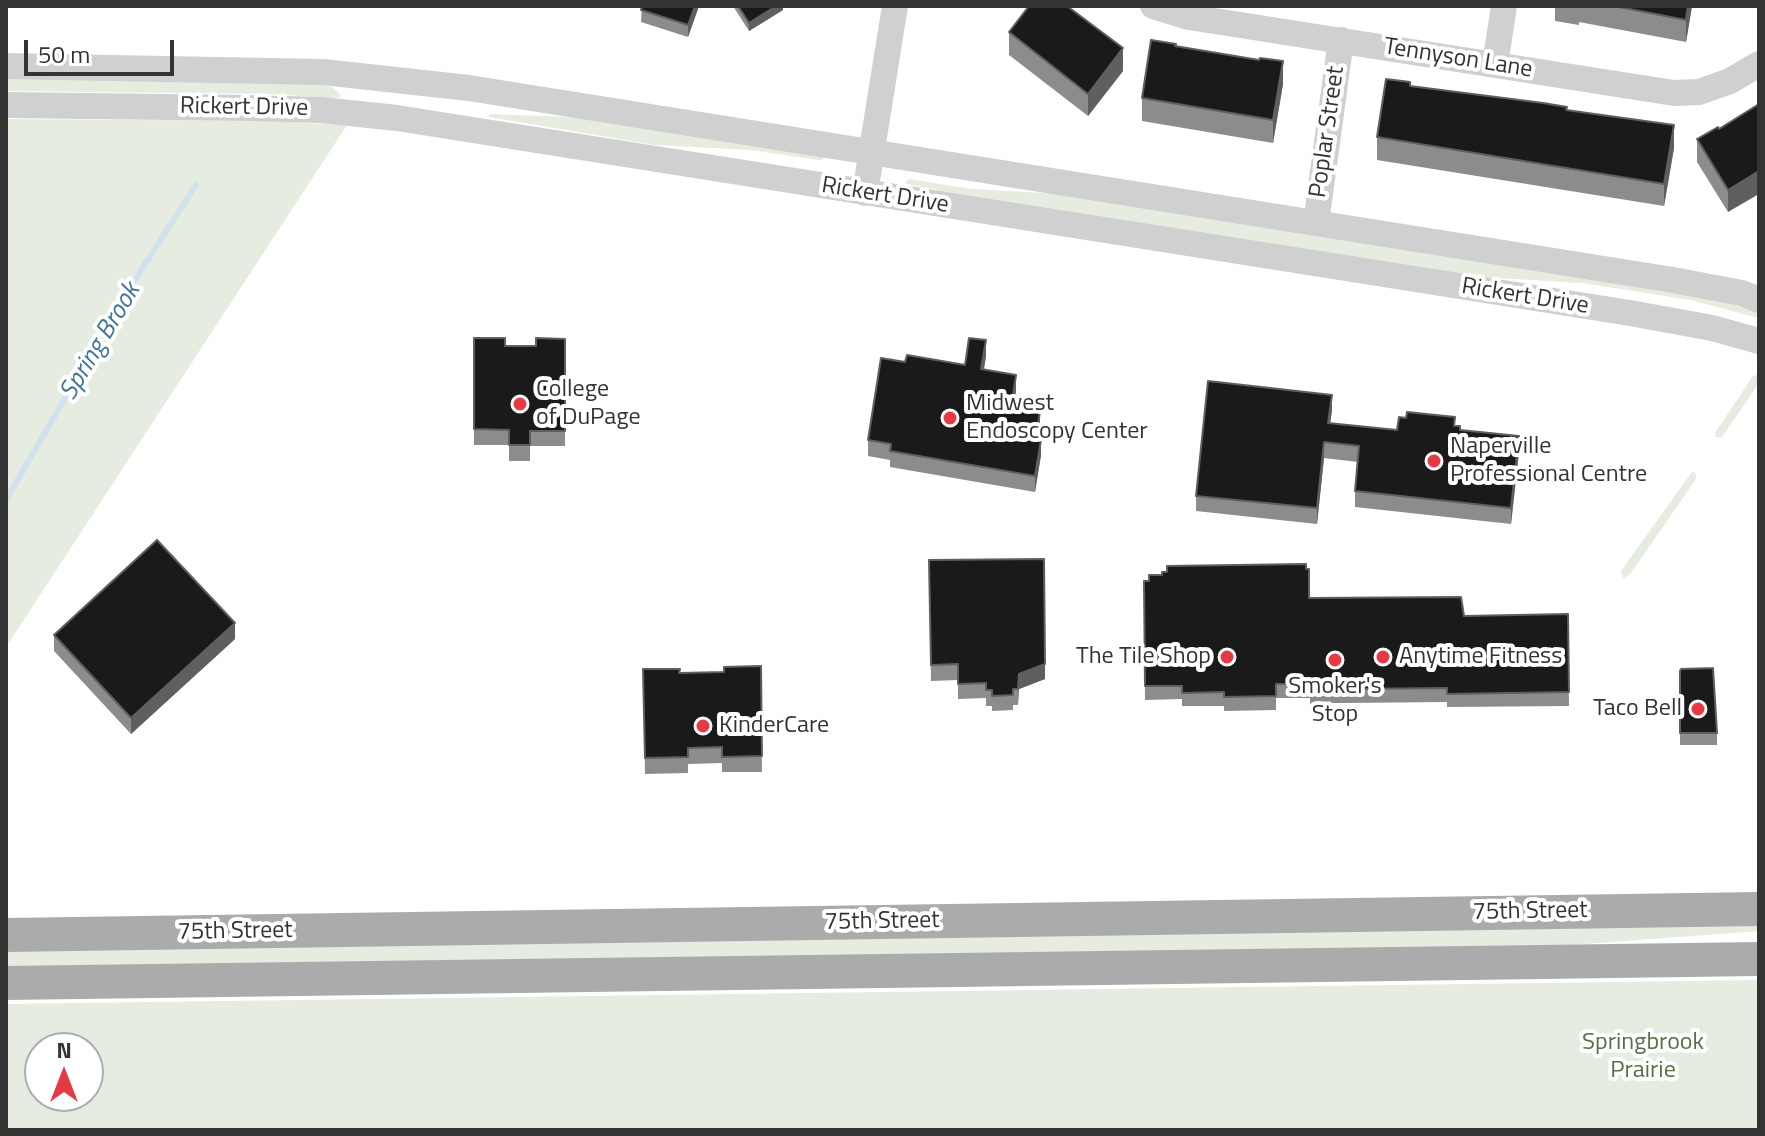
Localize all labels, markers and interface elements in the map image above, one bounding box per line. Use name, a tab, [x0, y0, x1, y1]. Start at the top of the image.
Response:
scale bar	[28, 24, 178, 74]
street label: Tennyson Lane	[1382, 33, 1534, 85]
text: 50 m	[38, 36, 90, 72]
street label: Poplar Street	[1305, 64, 1351, 200]
street label: Rickert Drive	[180, 92, 308, 124]
street label: Rickert Drive	[819, 172, 951, 220]
street label: Rickert Drive	[1459, 273, 1591, 321]
water label: Spring Brook	[54, 278, 148, 406]
place label: College of DuPage	[536, 376, 641, 432]
place label: Midwest Endoscopy Center	[966, 390, 1148, 446]
marker: College of DuPage	[511, 395, 529, 413]
marker: Midwest Endoscopy Center	[941, 409, 959, 427]
place label: Naperville Professional Centre	[1450, 433, 1647, 489]
marker: Naperville Professional Centre	[1425, 452, 1443, 470]
place label: The Tile Shop	[1076, 643, 1211, 671]
place label: Anytime Fitness	[1399, 643, 1562, 671]
marker: The Tile Shop	[1218, 648, 1236, 666]
marker: Anytime Fitness	[1374, 648, 1392, 666]
marker: Smoker's Stop	[1326, 651, 1344, 669]
place label: Smoker's Stop	[1288, 673, 1382, 729]
place label: Taco Bell	[1593, 695, 1682, 723]
marker: Taco Bell	[1689, 700, 1707, 718]
place label: KinderCare	[719, 712, 829, 740]
marker: KinderCare	[694, 717, 712, 735]
street label: 75th Street	[1472, 897, 1588, 927]
street label: 75th Street	[824, 907, 940, 937]
street label: 75th Street	[177, 917, 293, 947]
park label: Springbrook Prairie	[1582, 1029, 1704, 1085]
north arrow	[24, 1032, 104, 1112]
text: N	[56, 1033, 72, 1067]

